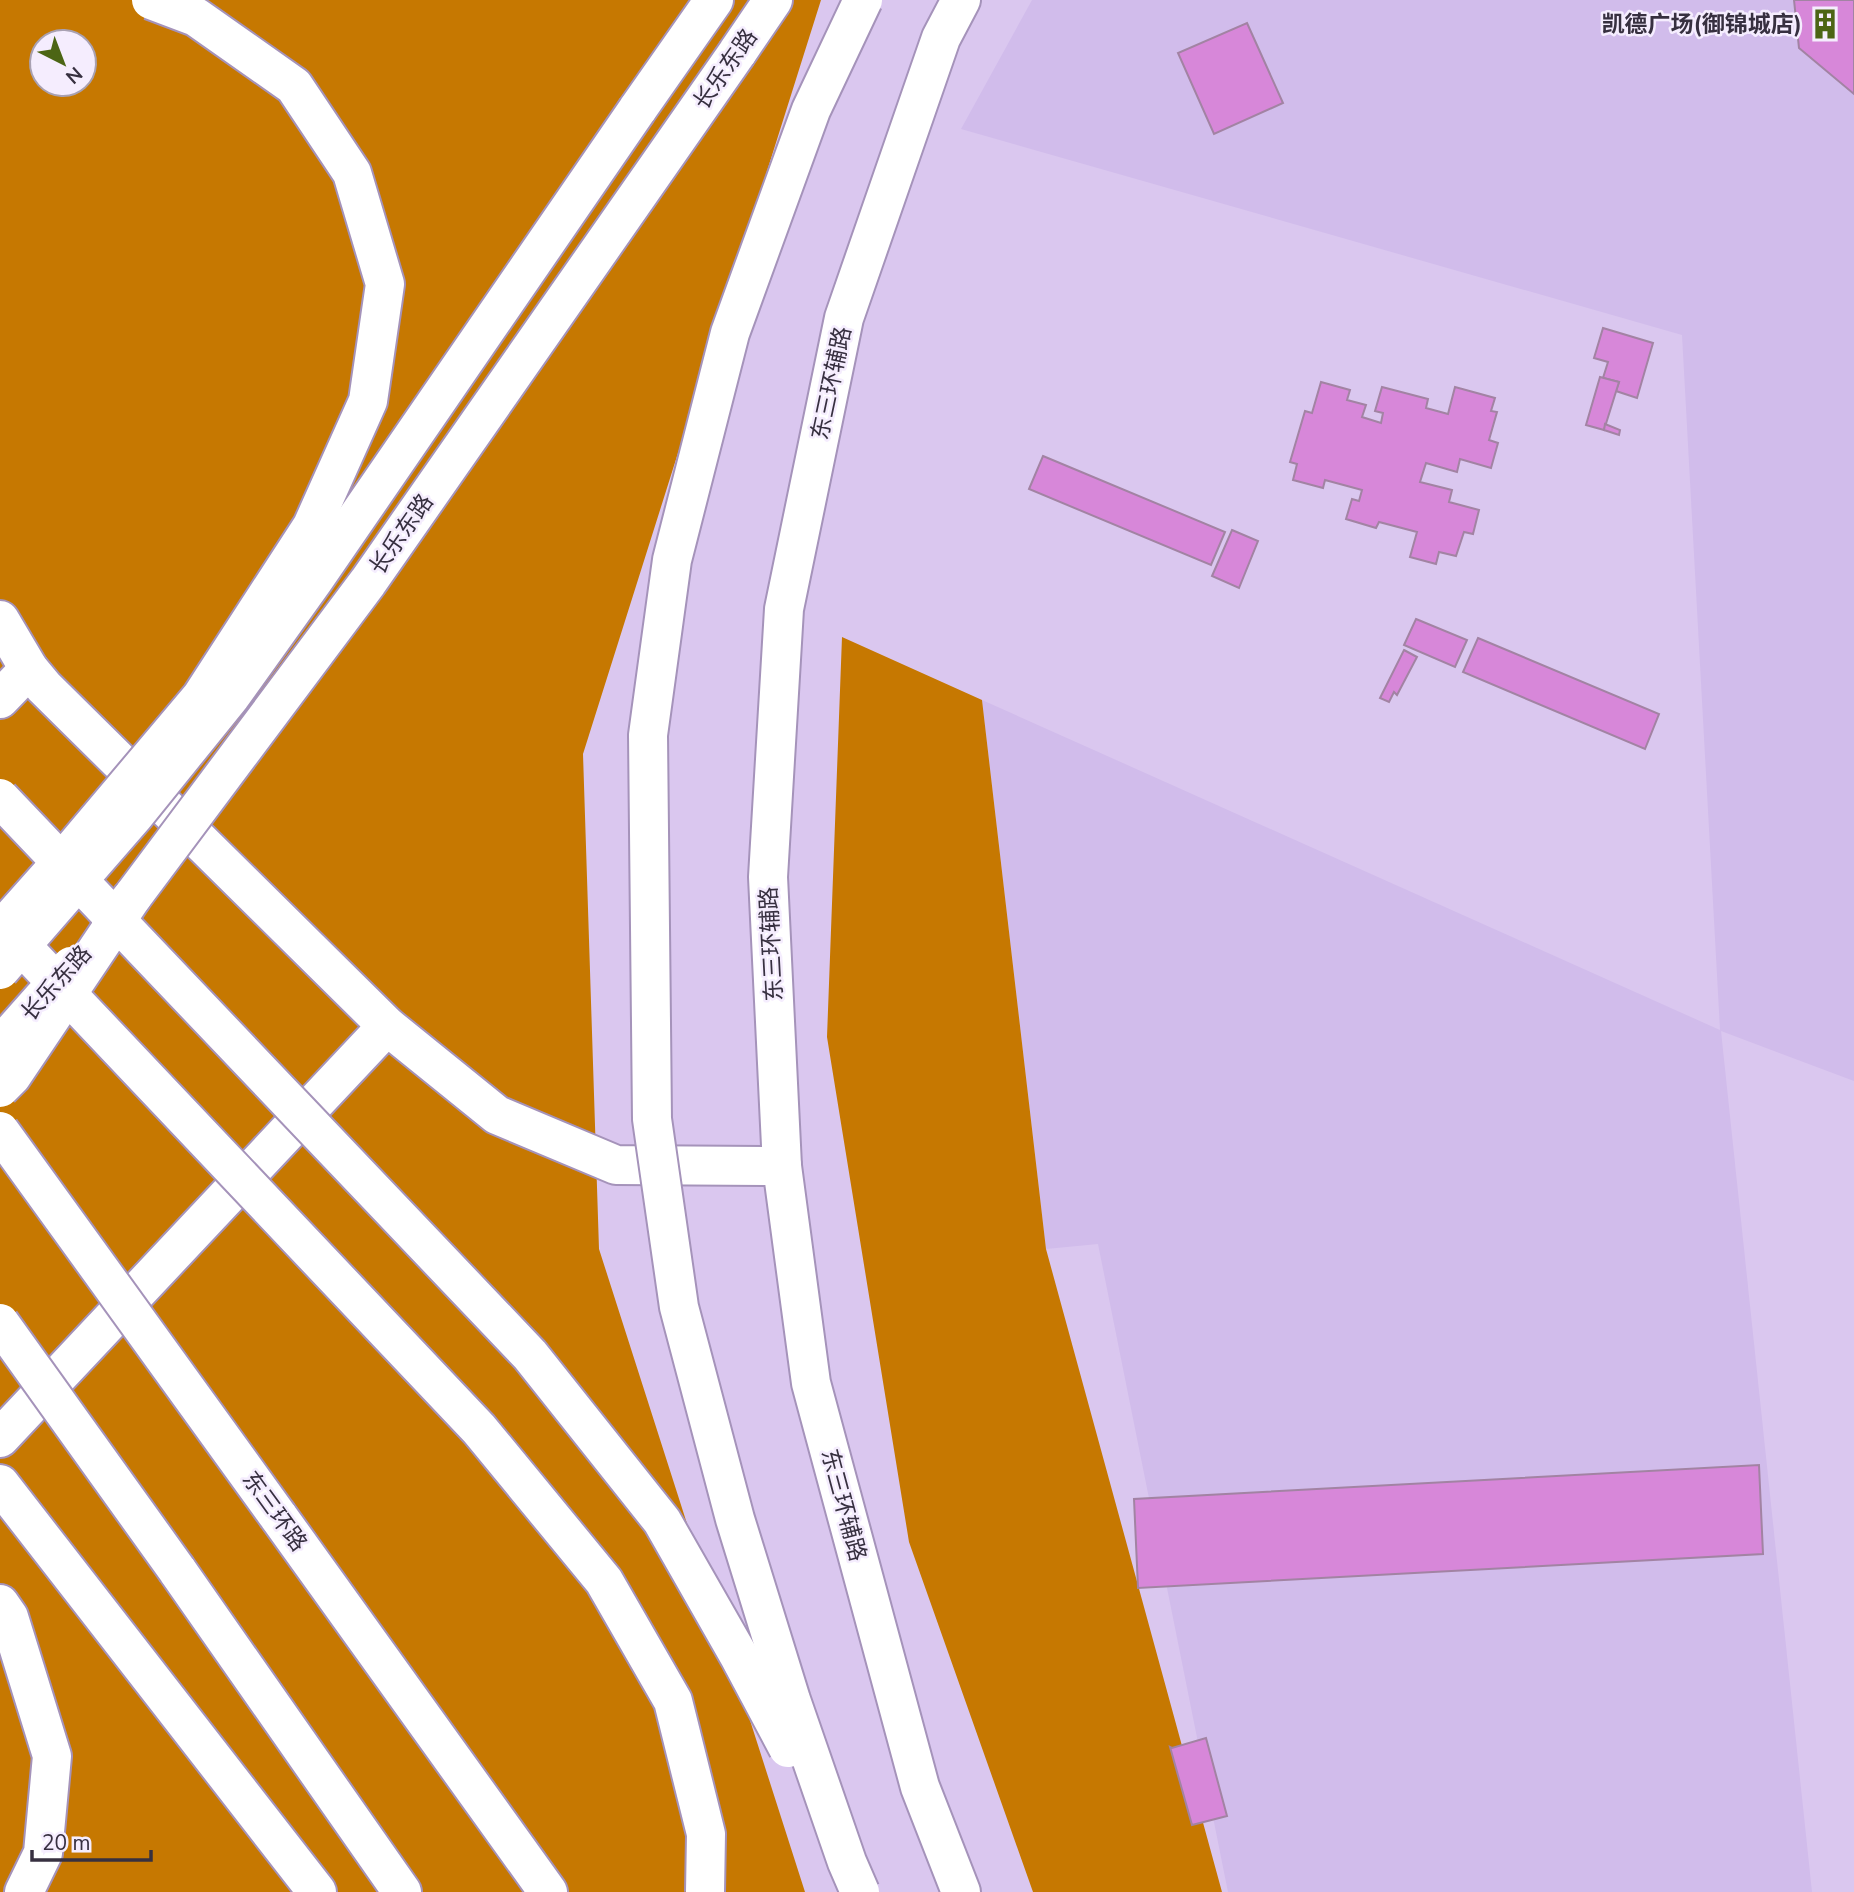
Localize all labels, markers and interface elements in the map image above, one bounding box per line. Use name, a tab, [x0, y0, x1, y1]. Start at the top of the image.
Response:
building icon: 凯德广场(御锦城店)	[1808, 7, 1842, 41]
place label: 凯德广场(御锦城店)	[1602, 9, 1802, 40]
street label: 长乐东路	[686, 23, 764, 116]
north arrow	[28, 28, 98, 98]
text: N	[60, 60, 88, 89]
street label: 东三环辅路	[804, 324, 859, 443]
street label: 长乐东路	[362, 488, 440, 581]
street label: 东三环辅路	[753, 886, 790, 1002]
street label: 长乐东路	[14, 939, 99, 1028]
street label: 东三环辅路	[814, 1446, 873, 1565]
street label: 东三环路	[235, 1465, 314, 1558]
scale bar	[32, 1818, 150, 1862]
text: 20 m	[42, 1829, 91, 1857]

